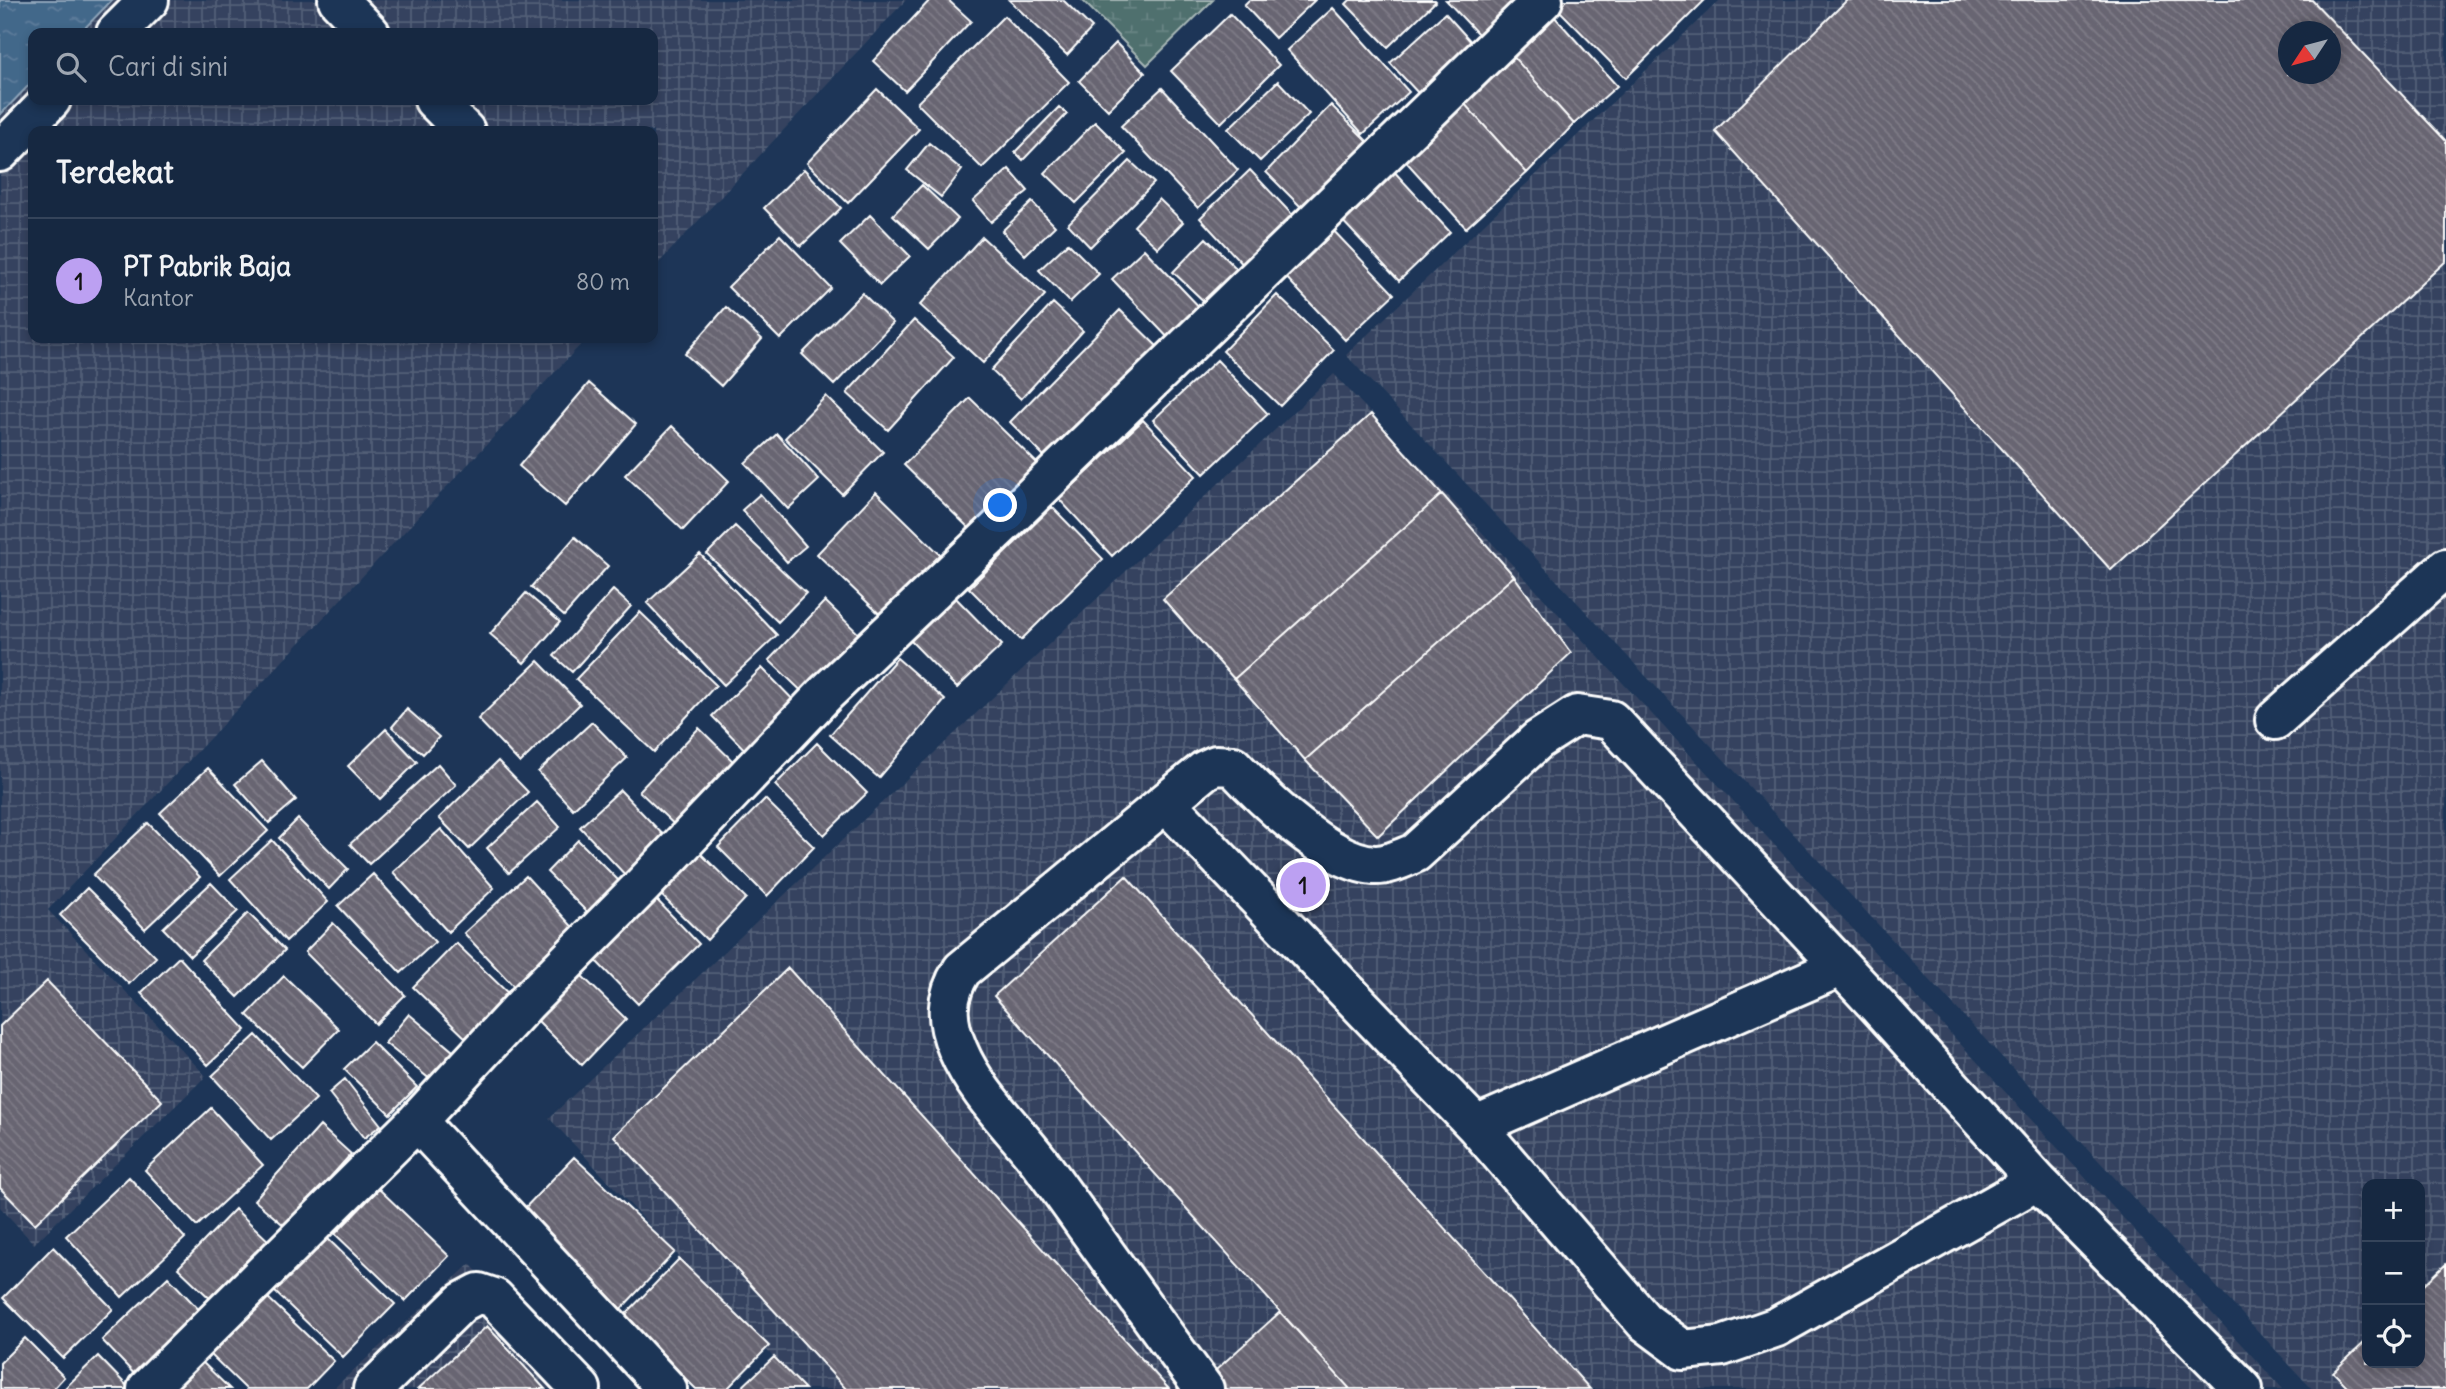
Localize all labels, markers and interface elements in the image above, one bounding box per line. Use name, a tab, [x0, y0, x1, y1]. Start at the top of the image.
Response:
north arrow	[2278, 21, 2341, 84]
search box	[28, 28, 658, 105]
icon: search	[52, 48, 90, 86]
text: Cari di sini	[108, 50, 228, 83]
text: Terdekat	[56, 153, 174, 191]
text: PT Pabrik Baja	[123, 250, 291, 283]
text: 1	[74, 267, 84, 296]
text: 80 m	[576, 267, 630, 296]
text: Kantor	[123, 283, 193, 312]
your location	[983, 488, 1017, 522]
pin: 1	[1280, 859, 1326, 911]
map controls	[2362, 1179, 2425, 1368]
button: +	[2362, 1179, 2425, 1242]
button: −	[2362, 1242, 2425, 1305]
button: locate	[2362, 1305, 2425, 1368]

